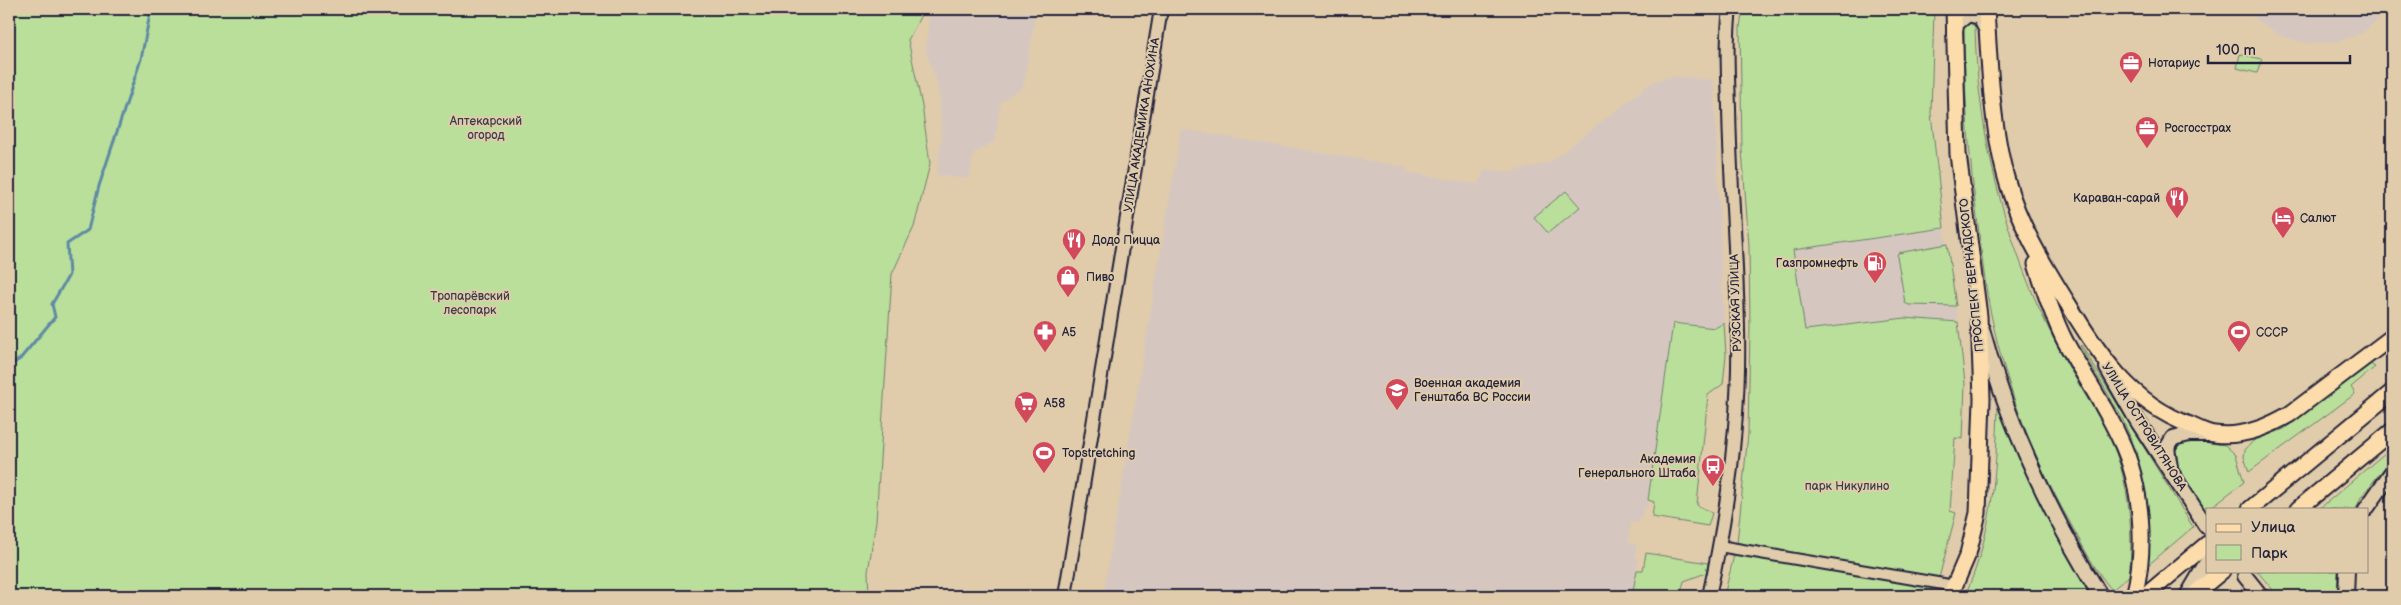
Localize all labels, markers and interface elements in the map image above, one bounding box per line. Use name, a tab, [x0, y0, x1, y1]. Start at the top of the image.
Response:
scale bar	[2208, 32, 2351, 64]
street label: УЛИЦА АКАДЕМИКА АНОХИНА	[1121, 36, 1163, 213]
text: 100 m	[2216, 41, 2256, 60]
office icon: Нотариус	[2118, 50, 2144, 84]
place label: Нотариус	[2148, 56, 2200, 71]
park label: Аптекарский огород	[449, 114, 522, 143]
office icon: Росгосстрах	[2134, 115, 2160, 149]
place label: Росгосстрах	[2164, 121, 2232, 136]
restaurant icon: Караван-сарай	[2164, 185, 2190, 219]
place label: Караван-сарай	[2073, 191, 2160, 206]
street label: ПРОСПЕКТ ВЕРНАДСКОГО	[1956, 197, 1988, 353]
hotel icon: Салют	[2270, 205, 2296, 239]
place label: Салют	[2300, 211, 2337, 226]
restaurant icon: Додо Пицца	[1061, 227, 1087, 261]
place label: Додо Пицца	[1092, 233, 1160, 248]
fuel station icon: Газпромнефть	[1862, 250, 1888, 284]
street label: РУЗСКАЯ УЛИЦА	[1727, 253, 1745, 352]
place label: Газпромнефть	[1776, 256, 1858, 271]
shop icon: Пиво	[1055, 264, 1081, 298]
place label: Пиво	[1086, 270, 1114, 285]
park label: Тропарёвский лесопарк	[430, 289, 510, 318]
pharmacy icon: А5	[1032, 319, 1058, 353]
sports icon: СССР	[2226, 319, 2252, 353]
place label: А5	[1061, 325, 1076, 340]
place label: СССР	[2256, 325, 2288, 340]
street label: УЛИЦА ОСТРОВИТЯНОВА	[2098, 360, 2190, 494]
place label: Военная академия Генштаба ВС России	[1414, 376, 1531, 405]
school or university icon: Военная академия Генштаба ВС России	[1384, 377, 1410, 411]
supermarket icon: А58	[1013, 390, 1039, 424]
place label: А58	[1043, 396, 1065, 411]
sports icon: Topstretching	[1031, 440, 1057, 474]
place label: Topstretching	[1062, 446, 1135, 461]
place label: Академия Генерального Штаба	[1578, 452, 1696, 481]
bus stop icon: Академия Генерального Штаба	[1700, 453, 1726, 487]
park label: парк Никулино	[1805, 479, 1889, 494]
legend	[2206, 508, 2368, 572]
text: Улица	[2251, 518, 2296, 537]
text: Парк	[2251, 544, 2288, 563]

